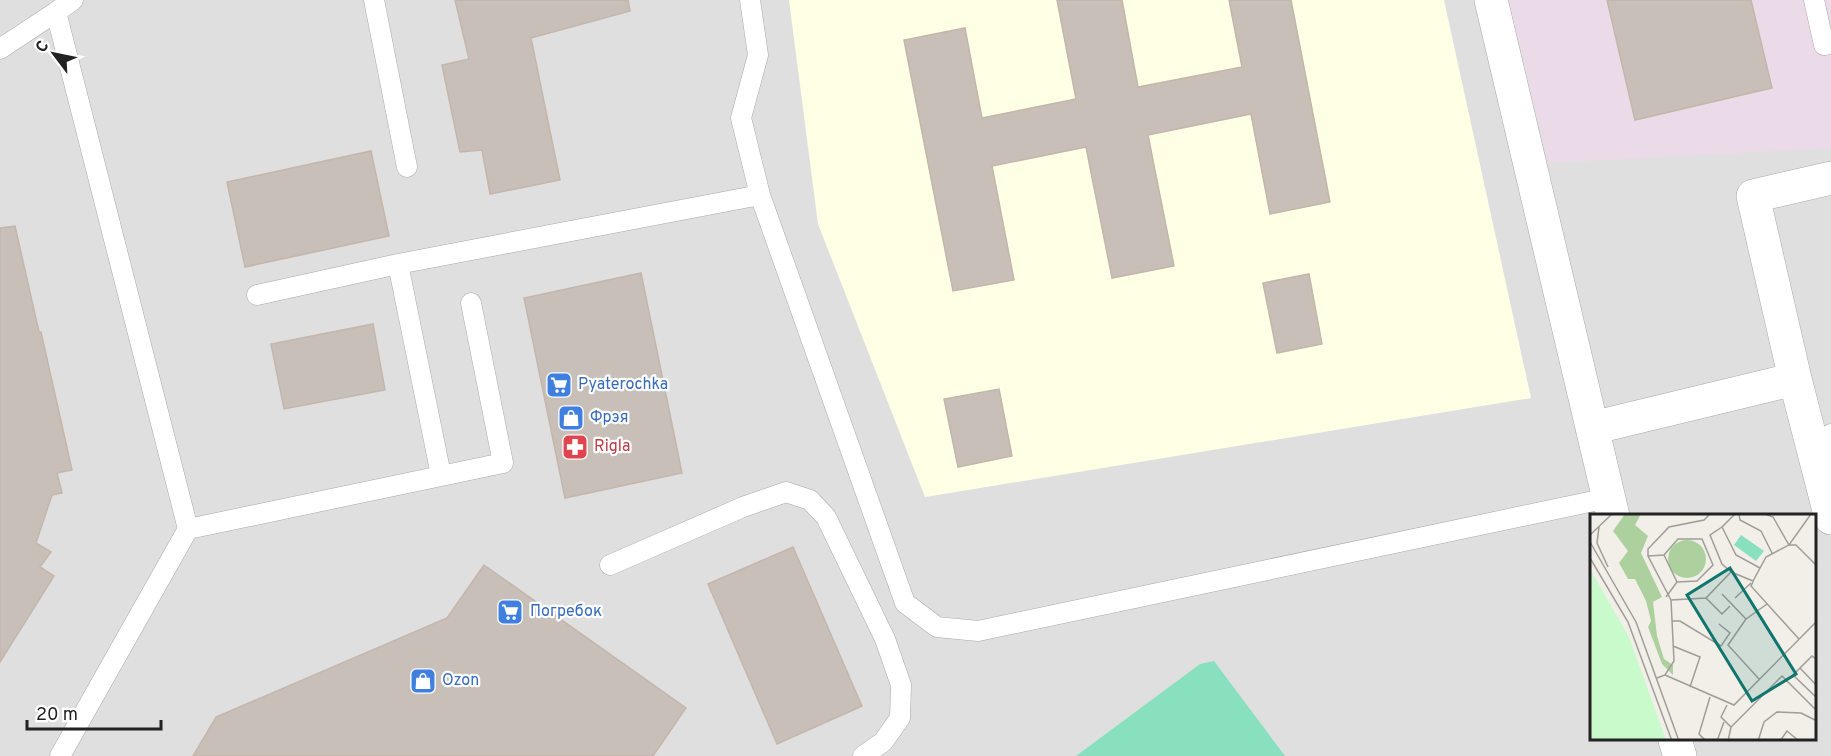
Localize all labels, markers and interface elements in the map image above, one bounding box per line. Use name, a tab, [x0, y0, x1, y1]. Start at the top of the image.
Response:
north arrow	[24, 24, 84, 84]
text: С	[32, 37, 54, 57]
supermarket icon: Pyaterochka	[544, 370, 574, 400]
place label: Pyaterochka	[578, 375, 668, 395]
shop icon: Фрэя	[556, 403, 586, 433]
place label: Фрэя	[590, 408, 628, 428]
pharmacy icon: Rigla	[560, 432, 590, 462]
place label: Rigla	[594, 437, 630, 457]
inset map	[1590, 514, 1816, 741]
supermarket icon: Погребок	[495, 597, 525, 627]
place label: Погребок	[530, 602, 602, 622]
shop icon: Ozon	[408, 666, 438, 696]
place label: Ozon	[442, 671, 479, 691]
scale bar	[27, 693, 160, 731]
text: 20 m	[36, 704, 78, 727]

